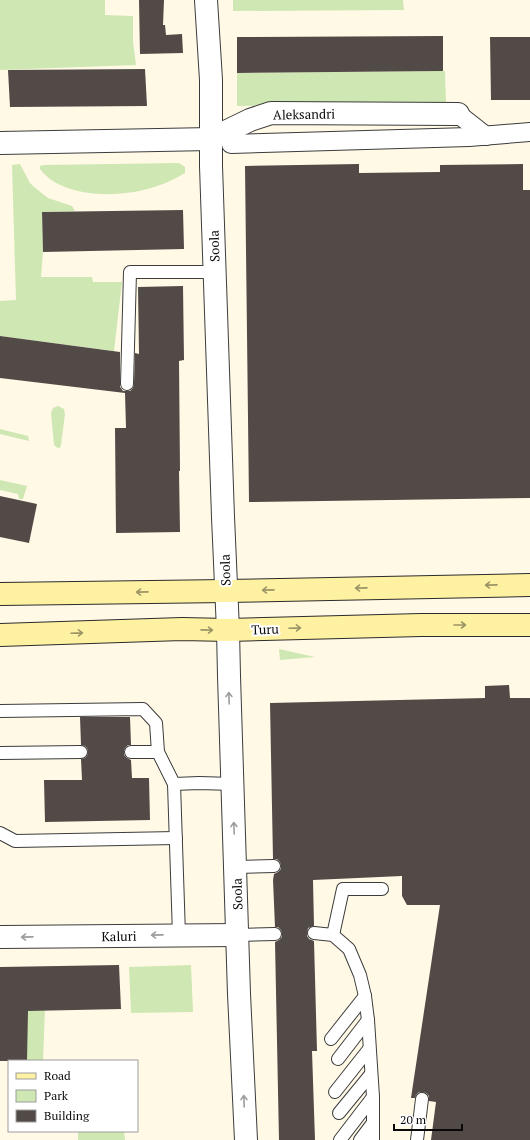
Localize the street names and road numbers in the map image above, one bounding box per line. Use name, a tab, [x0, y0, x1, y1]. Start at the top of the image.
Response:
street label: Aleksandri	[273, 104, 335, 124]
street label: Soola	[204, 229, 224, 262]
street label: Soola	[215, 553, 235, 586]
street label: Turu	[251, 620, 280, 638]
street label: Soola	[227, 877, 247, 910]
street label: Kaluri	[101, 927, 137, 945]

